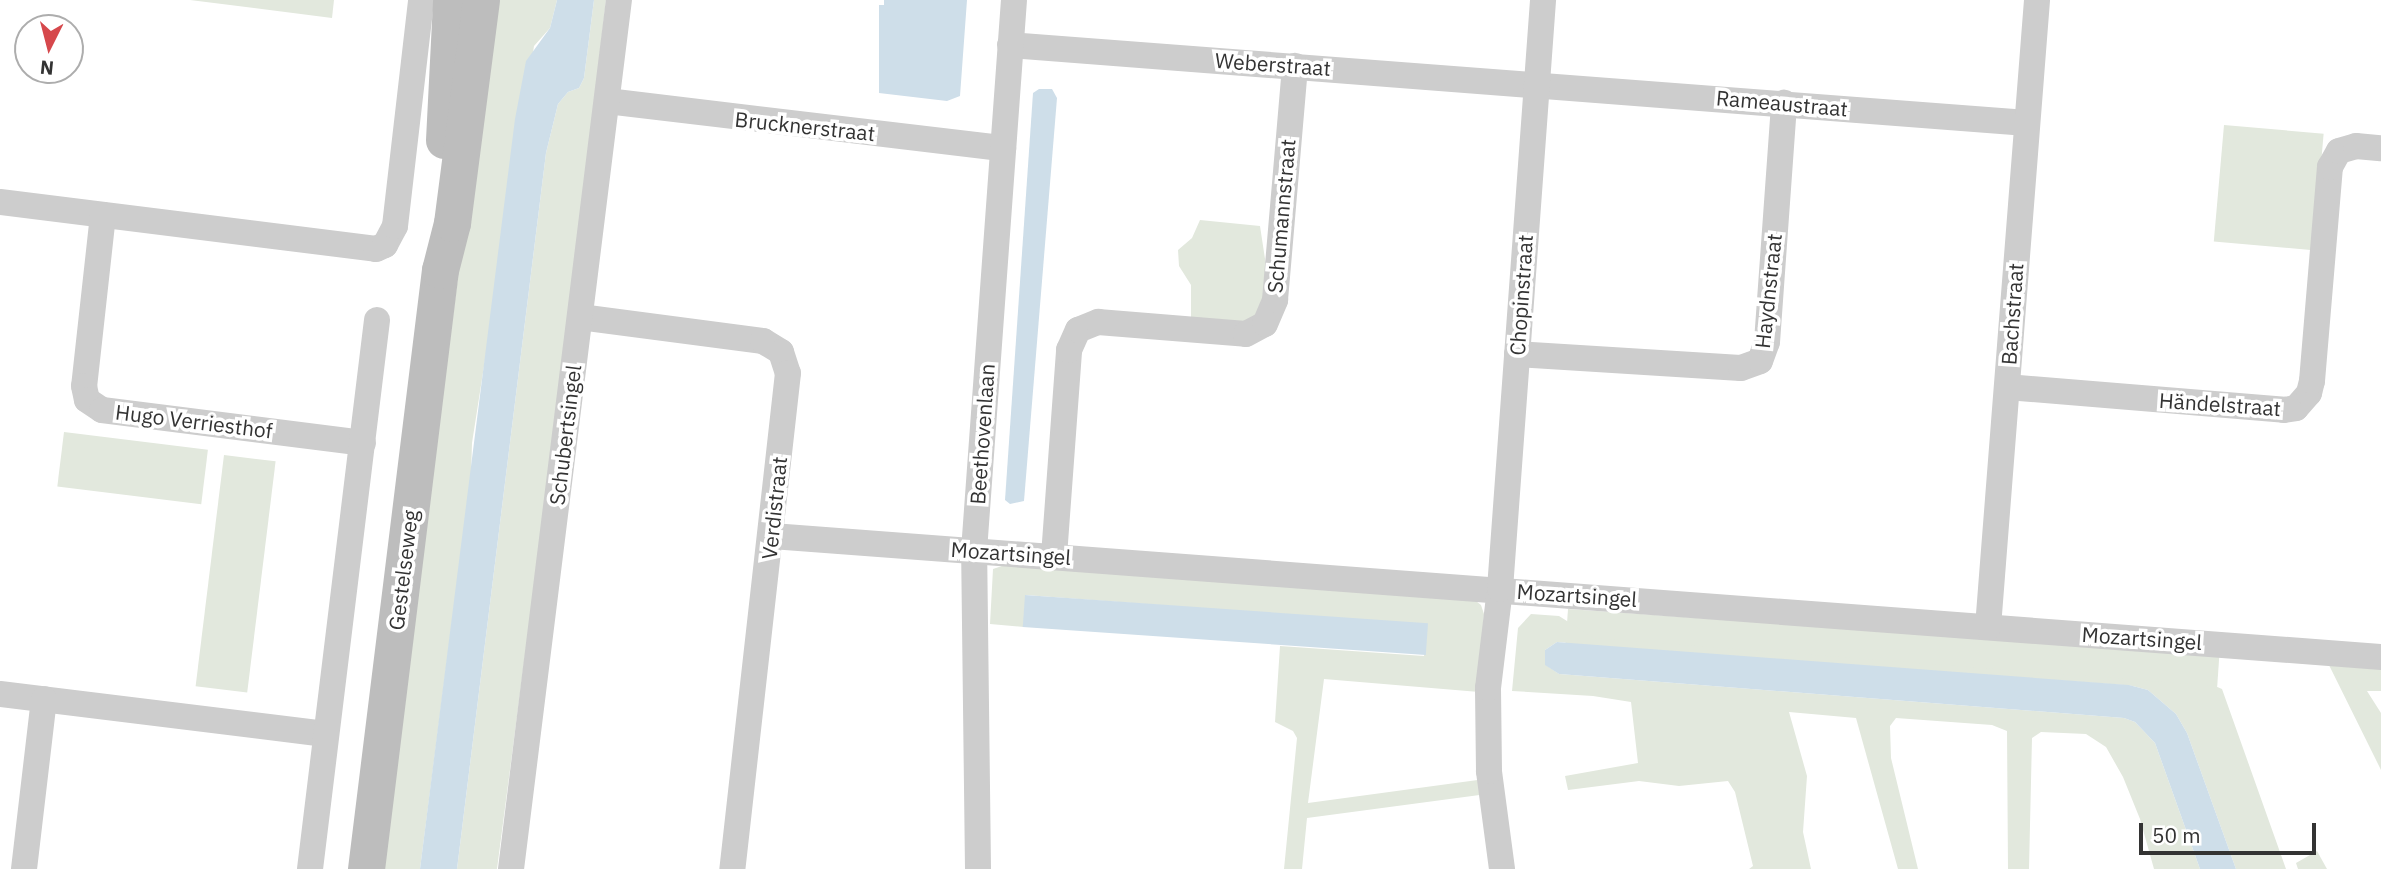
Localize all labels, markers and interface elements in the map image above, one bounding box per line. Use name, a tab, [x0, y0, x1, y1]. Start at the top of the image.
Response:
north arrow	[14, 14, 84, 84]
street label: Weberstraat	[1214, 47, 1332, 81]
text: N	[39, 55, 55, 81]
street label: Rameaustraat	[1715, 85, 1849, 121]
street label: Brucknerstraat	[734, 106, 876, 146]
street label: Schumannstraat	[1262, 138, 1300, 294]
street label: Haydnstraat	[1749, 232, 1787, 350]
street label: Chopinstraat	[1504, 234, 1538, 356]
street label: Bachstraat	[1996, 262, 2028, 366]
street label: Schubertsingel	[544, 363, 586, 507]
street label: Beethovenlaan	[965, 363, 999, 505]
street label: Händelstraat	[2158, 387, 2282, 421]
street label: Hugo Verriesthof	[114, 399, 274, 443]
street label: Verdistraat	[756, 455, 792, 561]
street label: Gestelseweg	[383, 508, 423, 632]
street label: Mozartsingel	[950, 536, 1072, 570]
street label: Mozartsingel	[1516, 578, 1638, 612]
street label: Mozartsingel	[2081, 621, 2203, 655]
scale bar	[2143, 810, 2320, 854]
text: 50 m	[2152, 821, 2201, 849]

